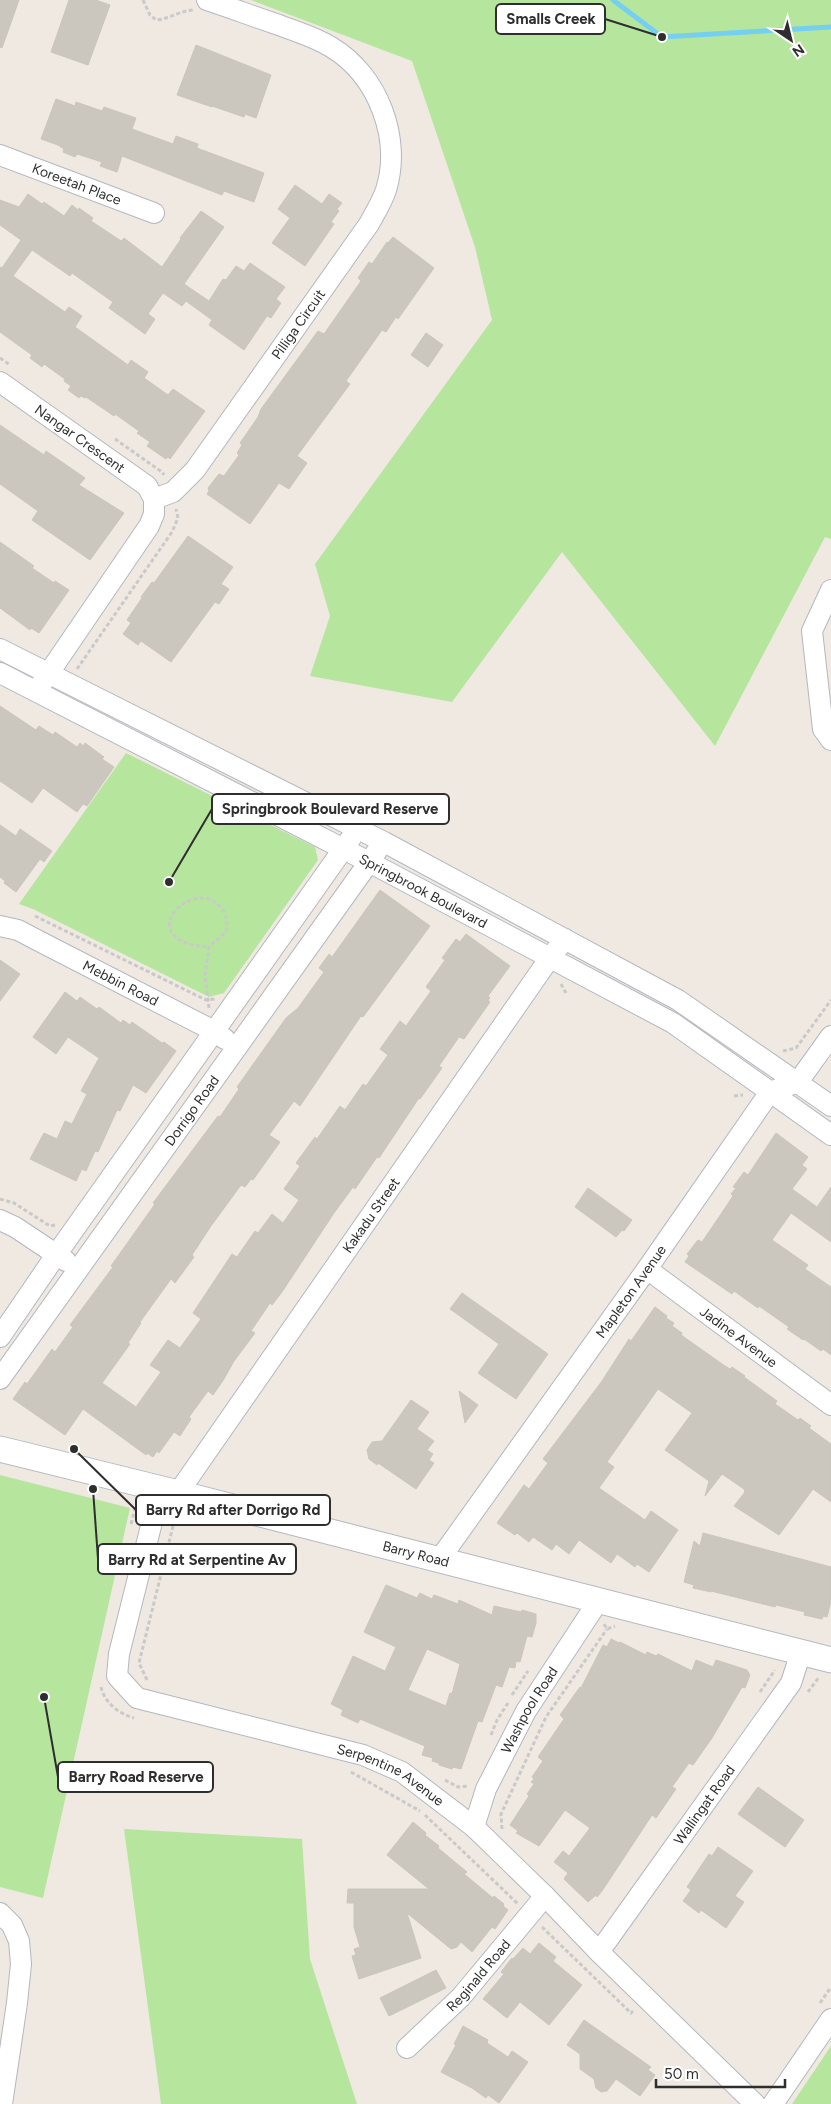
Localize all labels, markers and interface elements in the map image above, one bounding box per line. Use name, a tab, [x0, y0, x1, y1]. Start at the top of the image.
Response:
callout: Smalls Creek	[496, 4, 605, 34]
text: Smalls Creek	[506, 10, 596, 28]
north arrow	[766, 15, 816, 65]
text: N	[789, 40, 807, 60]
street label: Koreetah Place	[30, 160, 124, 209]
street label: Pilliga Circuit	[268, 286, 329, 363]
street label: Nangar Crescent	[31, 401, 128, 477]
callout: Springbrook Boulevard Reserve	[212, 794, 449, 824]
text: Springbrook Boulevard Reserve	[222, 800, 439, 818]
street label: Springbrook Boulevard	[356, 850, 490, 932]
street label: Mebbin Road	[80, 957, 161, 1010]
street label: Dorrigo Road	[161, 1072, 223, 1149]
street label: Kakadu Street	[339, 1174, 404, 1256]
street label: Mapleton Avenue	[592, 1242, 670, 1342]
street label: Jadine Avenue	[696, 1303, 781, 1372]
callout: Barry Rd after Dorrigo Rd	[136, 1495, 330, 1525]
text: Barry Rd after Dorrigo Rd	[146, 1501, 320, 1519]
street label: Barry Road	[381, 1538, 451, 1571]
callout: Barry Rd at Serpentine Av	[98, 1544, 296, 1574]
text: Barry Rd at Serpentine Av	[108, 1551, 287, 1569]
street label: Washpool Road	[498, 1664, 562, 1756]
street label: Serpentine Avenue	[335, 1741, 447, 1810]
callout: Barry Road Reserve	[58, 1762, 213, 1792]
street label: Wallingat Road	[670, 1762, 739, 1848]
text: Barry Road Reserve	[68, 1768, 204, 1786]
street label: Reginald Road	[443, 1936, 514, 2015]
scale bar	[656, 2056, 785, 2088]
text: 50 m	[664, 2065, 699, 2083]

